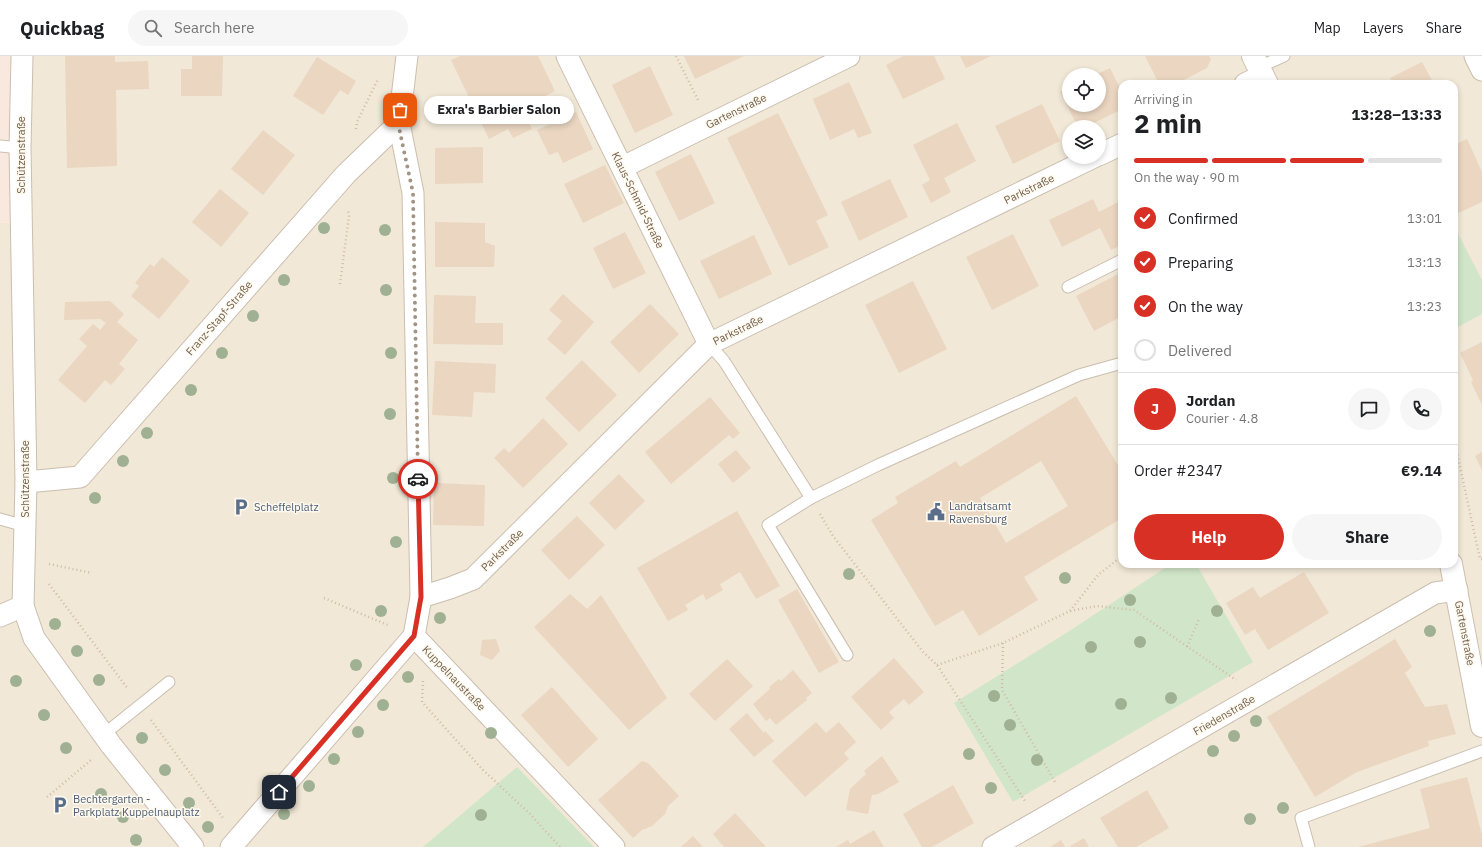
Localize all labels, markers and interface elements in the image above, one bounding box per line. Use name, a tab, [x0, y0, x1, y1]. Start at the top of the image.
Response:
search box	[128, 10, 408, 46]
text: Quickbag	[20, 16, 104, 40]
icon: search	[142, 17, 164, 39]
text: Search here	[174, 18, 254, 37]
text: Map	[1314, 19, 1341, 37]
text: Layers	[1363, 19, 1404, 37]
text: Share	[1426, 19, 1462, 37]
map controls	[1062, 68, 1106, 164]
button: locate	[1062, 68, 1106, 112]
street label: Gartenstraße	[703, 90, 769, 132]
text: Arriving in	[1134, 91, 1193, 108]
pin	[383, 93, 417, 127]
callout: Exra's Barbier Salon	[424, 96, 574, 124]
icon: bag	[389, 99, 411, 121]
text: Exra's Barbier Salon	[437, 101, 561, 118]
text: 13:28–13:33	[1351, 105, 1442, 124]
text: 2 min	[1134, 106, 1202, 140]
street label: Schützenstraße	[14, 116, 28, 194]
button: layers	[1062, 120, 1106, 164]
street label: Klaus-Schmid-Straße	[609, 149, 667, 251]
text: On the way · 90 m	[1134, 169, 1239, 186]
street label: Parkstraße	[1002, 171, 1056, 207]
icon: check	[1134, 207, 1156, 229]
text: Confirmed	[1168, 209, 1238, 228]
text: 13:01	[1407, 210, 1442, 227]
icon: check	[1134, 251, 1156, 273]
text: Preparing	[1168, 253, 1233, 272]
text: 13:13	[1407, 254, 1442, 271]
street label: Franz-Stapf-Straße	[183, 278, 255, 358]
icon: check	[1134, 295, 1156, 317]
text: On the way	[1168, 297, 1243, 316]
text: 13:23	[1407, 298, 1442, 315]
street label: Parkstraße	[711, 312, 765, 348]
text: Delivered	[1168, 341, 1232, 360]
button: chat	[1348, 388, 1390, 430]
button: phone	[1400, 388, 1442, 430]
text: Jordan	[1186, 391, 1235, 410]
text: J	[1151, 399, 1159, 418]
text: Courier · 4.8	[1186, 410, 1258, 427]
street label: Schützenstraße	[18, 440, 32, 518]
courier	[398, 459, 438, 499]
text: Order #2347	[1134, 461, 1223, 480]
text: €9.14	[1401, 461, 1442, 480]
icon: car	[407, 468, 429, 490]
parking icon: Scheffelplatz	[231, 497, 251, 517]
place label: Landratsamt Ravensburg	[949, 499, 1012, 526]
place label: Scheffelplatz	[254, 500, 319, 514]
public building icon: Landratsamt Ravensburg	[926, 502, 946, 522]
button: Help	[1134, 514, 1284, 560]
button: Share	[1292, 514, 1442, 560]
street label: Parkstraße	[478, 526, 526, 574]
street label: Gartenstraße	[1452, 599, 1478, 667]
street label: Kuppelnaustraße	[419, 642, 489, 714]
street label: Friedenstraße	[1190, 692, 1258, 738]
pin	[262, 775, 296, 809]
icon: home	[268, 781, 290, 803]
place label: Bechtergarten - Parkplatz Kuppelnauplatz	[73, 792, 200, 819]
parking icon: Bechtergarten - Parkplatz Kuppelnauplatz	[50, 795, 70, 815]

